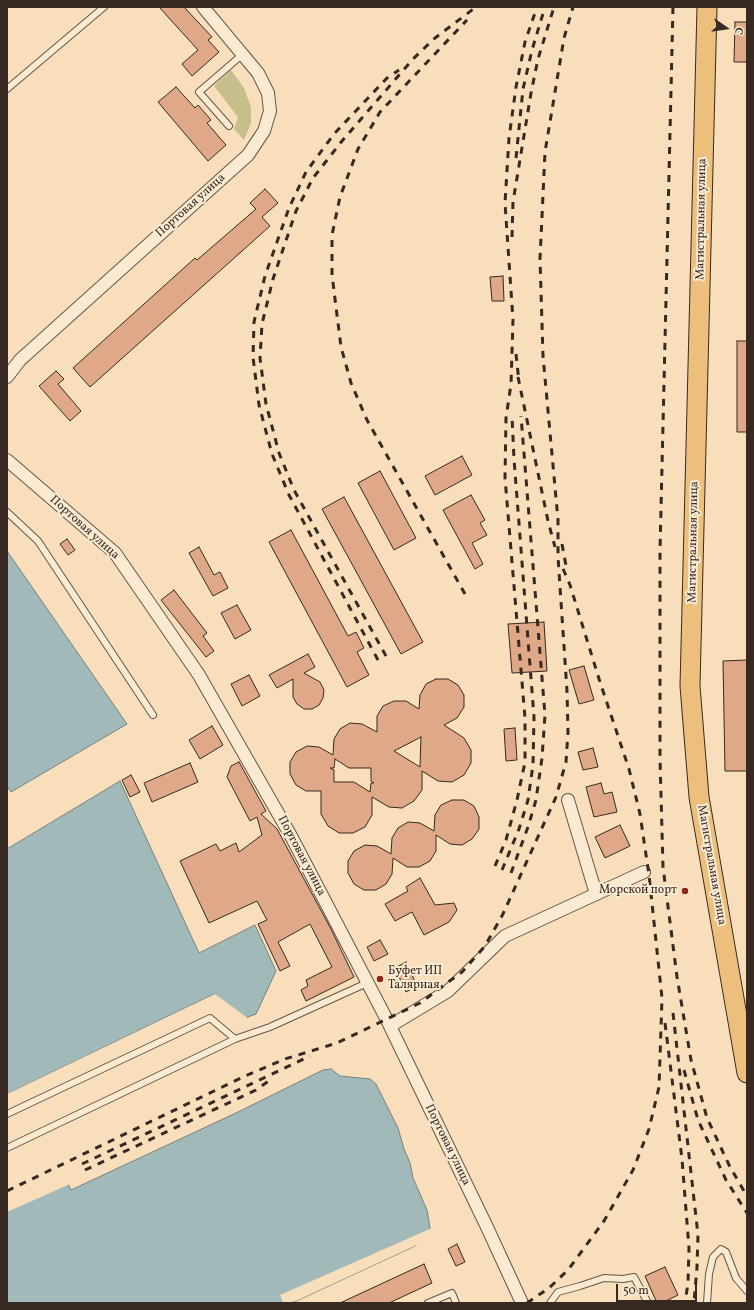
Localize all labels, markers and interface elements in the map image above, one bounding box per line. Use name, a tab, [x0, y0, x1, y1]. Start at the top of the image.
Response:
north arrow	[706, 8, 746, 48]
text: С	[730, 26, 746, 36]
street label: Магистральная улица	[694, 158, 710, 280]
street label: Портовая улица	[153, 171, 229, 241]
street label: Магистральная улица	[686, 481, 702, 603]
street label: Портовая улица	[46, 493, 122, 563]
street label: Магистральная улица	[693, 804, 729, 926]
street label: Портовая улица	[274, 813, 328, 899]
place label: Морской порт	[599, 884, 677, 898]
marker: Морской порт	[680, 886, 690, 896]
place label: Буфет ИП Талярная	[388, 965, 442, 993]
marker: Буфет ИП Талярная	[375, 974, 385, 984]
street label: Портовая улица	[421, 1102, 473, 1188]
scale bar	[618, 1276, 699, 1302]
text: 50 m	[623, 1283, 649, 1299]

